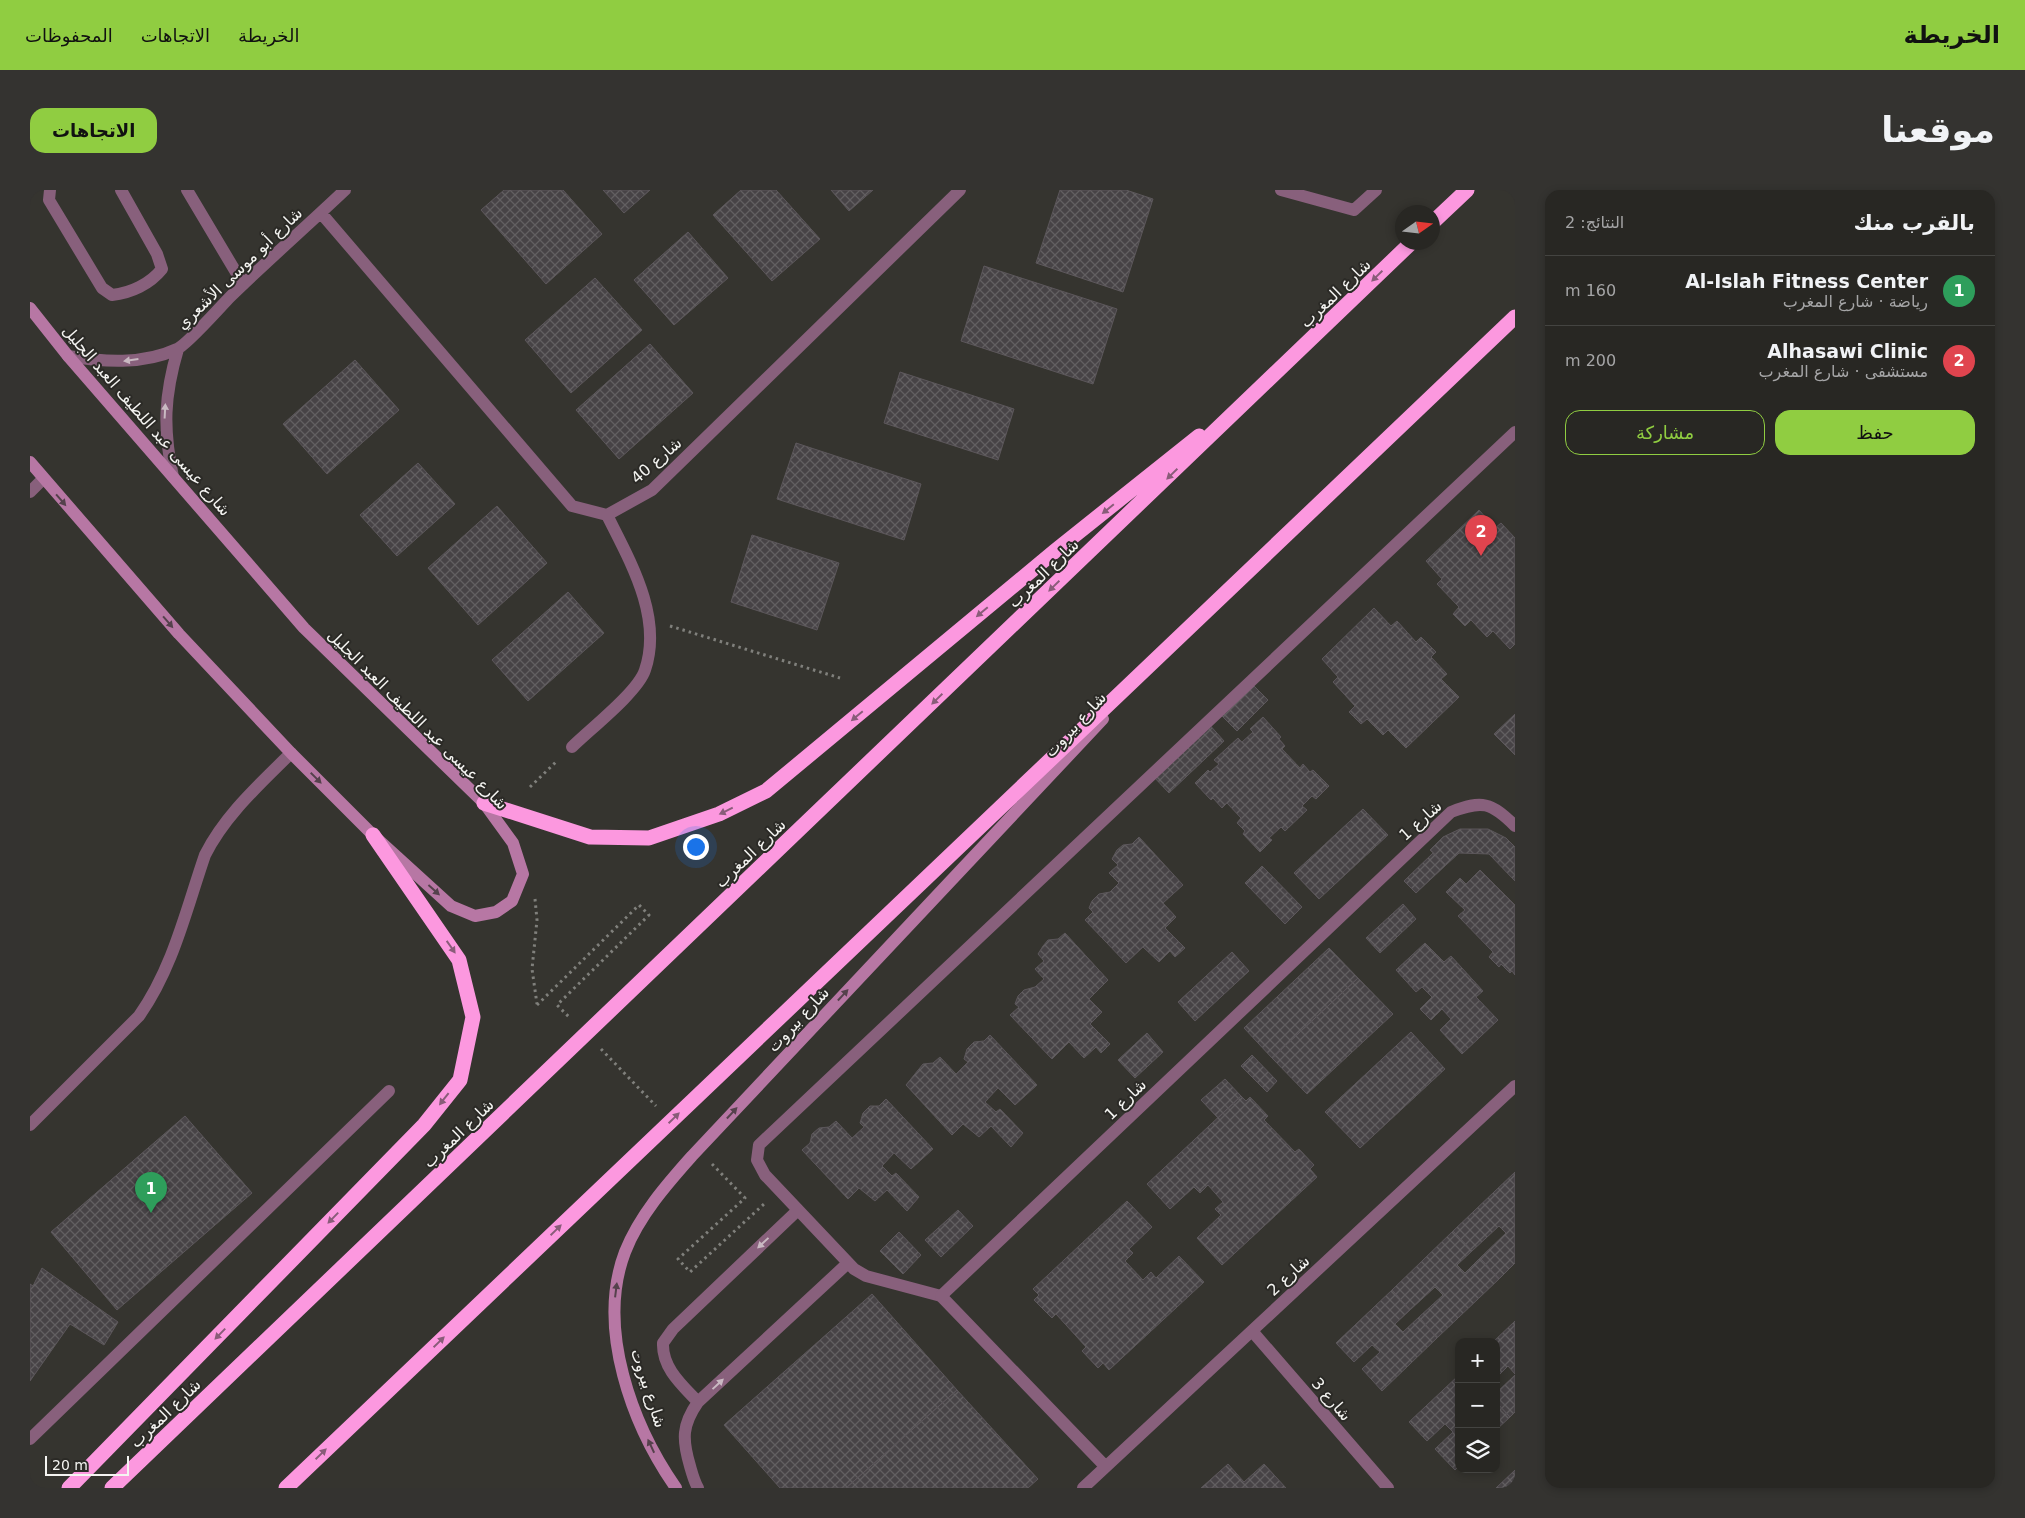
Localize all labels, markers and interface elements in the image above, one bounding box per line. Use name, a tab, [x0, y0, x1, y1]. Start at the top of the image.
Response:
text: الخريطة	[1904, 21, 2000, 49]
text: المحفوظات	[25, 25, 113, 46]
text: الاتجاهات	[141, 25, 210, 46]
text: الخريطة	[238, 25, 299, 46]
button: الاتجاهات	[30, 108, 157, 153]
text: موقعنا	[1881, 110, 1995, 150]
street label: شارع أبو موسى الأشعري	[172, 203, 307, 334]
north arrow	[1395, 205, 1440, 250]
text: بالقرب منك	[1854, 211, 1975, 235]
text: النتائج: 2	[1565, 213, 1624, 232]
street label: شارع المغرب	[1296, 255, 1375, 332]
one-way arrow	[1371, 270, 1383, 282]
text: Al-Islah Fitness Center	[1685, 270, 1928, 292]
text: 160 m	[1565, 281, 1616, 300]
text: 1	[1953, 281, 1965, 300]
text: رياضة · شارع المغرب	[1783, 292, 1928, 311]
street label: شارع عيسى عبد اللطيف العبد الجليل	[58, 321, 235, 520]
text: Alhasawi Clinic	[1767, 340, 1928, 362]
text: 200 m	[1565, 351, 1616, 370]
text: 2	[1953, 351, 1965, 370]
one-way arrow	[122, 356, 138, 364]
text: مستشفى · شارع المغرب	[1759, 362, 1928, 381]
one-way arrow	[162, 403, 170, 419]
button: مشاركة	[1565, 410, 1765, 455]
button: حفظ	[1775, 410, 1975, 455]
street label: شارع 40	[627, 433, 686, 488]
one-way arrow	[1166, 468, 1178, 480]
one-way arrow	[55, 494, 66, 506]
one-way arrow	[1102, 503, 1115, 514]
pin: 2	[1465, 515, 1497, 556]
street label: شارع المغرب	[1004, 535, 1083, 612]
one-way arrow	[1049, 580, 1061, 592]
one-way arrow	[976, 606, 988, 617]
one-way arrow	[163, 615, 174, 628]
street label: شارع عيسى عبد اللطيف العبد الجليل	[323, 625, 512, 814]
street label: شارع بيروت	[1041, 688, 1111, 761]
one-way arrow	[931, 693, 943, 705]
one-way arrow	[851, 710, 864, 721]
one-way arrow	[310, 772, 322, 784]
street label: شارع 1	[1395, 796, 1446, 845]
one-way arrow	[719, 807, 733, 815]
street label: شارع المغرب	[711, 815, 790, 892]
your location	[683, 834, 709, 860]
one-way arrow	[427, 884, 439, 896]
one-way arrow	[446, 941, 456, 954]
street label: شارع بيروت	[764, 983, 834, 1056]
one-way arrow	[837, 989, 849, 1001]
street label: شارع 1	[1100, 1075, 1151, 1125]
one-way arrow	[439, 1092, 450, 1105]
street label: شارع المغرب	[419, 1095, 498, 1172]
one-way arrow	[726, 1108, 738, 1120]
one-way arrow	[668, 1112, 680, 1124]
pin: 1	[135, 1172, 167, 1213]
one-way arrow	[327, 1211, 339, 1223]
one-way arrow	[550, 1224, 562, 1236]
one-way arrow	[757, 1237, 769, 1249]
street label: شارع 2	[1263, 1251, 1314, 1300]
one-way arrow	[612, 1281, 620, 1297]
one-way arrow	[214, 1328, 226, 1340]
one-way arrow	[432, 1336, 444, 1348]
map controls	[1455, 1338, 1500, 1473]
button: +	[1455, 1338, 1500, 1383]
street label: شارع بيروت	[626, 1346, 670, 1430]
street label: شارع 3	[1307, 1374, 1355, 1425]
street label: شارع المغرب	[126, 1375, 205, 1452]
one-way arrow	[711, 1378, 723, 1390]
button: −	[1455, 1383, 1500, 1428]
button: layers	[1455, 1428, 1500, 1473]
one-way arrow	[647, 1439, 655, 1453]
one-way arrow	[314, 1448, 326, 1460]
scale bar	[45, 1453, 129, 1476]
text: 20 m	[52, 1457, 88, 1473]

